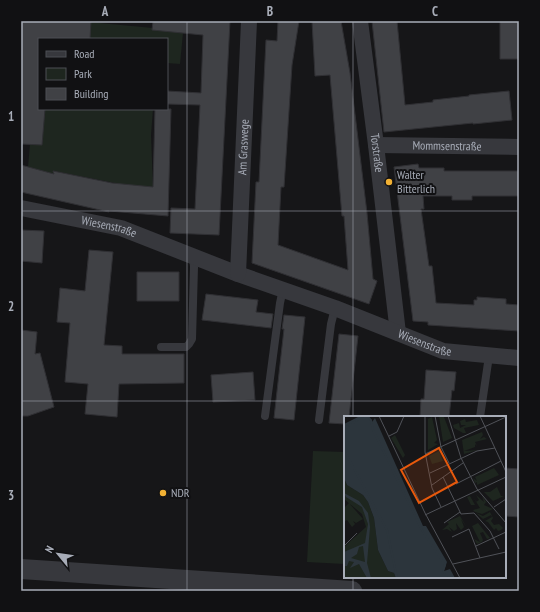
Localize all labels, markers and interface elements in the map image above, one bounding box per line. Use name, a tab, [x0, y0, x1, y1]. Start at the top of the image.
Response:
text: A	[101, 3, 109, 20]
text: B	[267, 3, 273, 20]
text: C	[432, 3, 438, 20]
legend	[38, 38, 168, 110]
text: Road	[74, 46, 94, 61]
text: Park	[74, 66, 92, 81]
text: Building	[74, 86, 109, 101]
text: 1	[8, 108, 14, 125]
street label: Am Graswege	[234, 119, 252, 175]
street label: Torstraße	[368, 133, 387, 173]
street label: Mommsenstraße	[412, 138, 482, 153]
place label: Walter Bitterlich	[397, 167, 435, 196]
marker: Walter Bitterlich	[384, 177, 394, 187]
street label: Wiesenstraße	[80, 212, 139, 240]
text: 2	[8, 298, 14, 315]
street label: Wiesenstraße	[396, 326, 452, 359]
inset map	[344, 416, 506, 578]
place label: NDR	[171, 485, 190, 500]
text: 3	[8, 487, 14, 504]
marker: NDR	[158, 488, 168, 498]
north arrow	[38, 534, 78, 574]
text: N	[42, 543, 57, 555]

